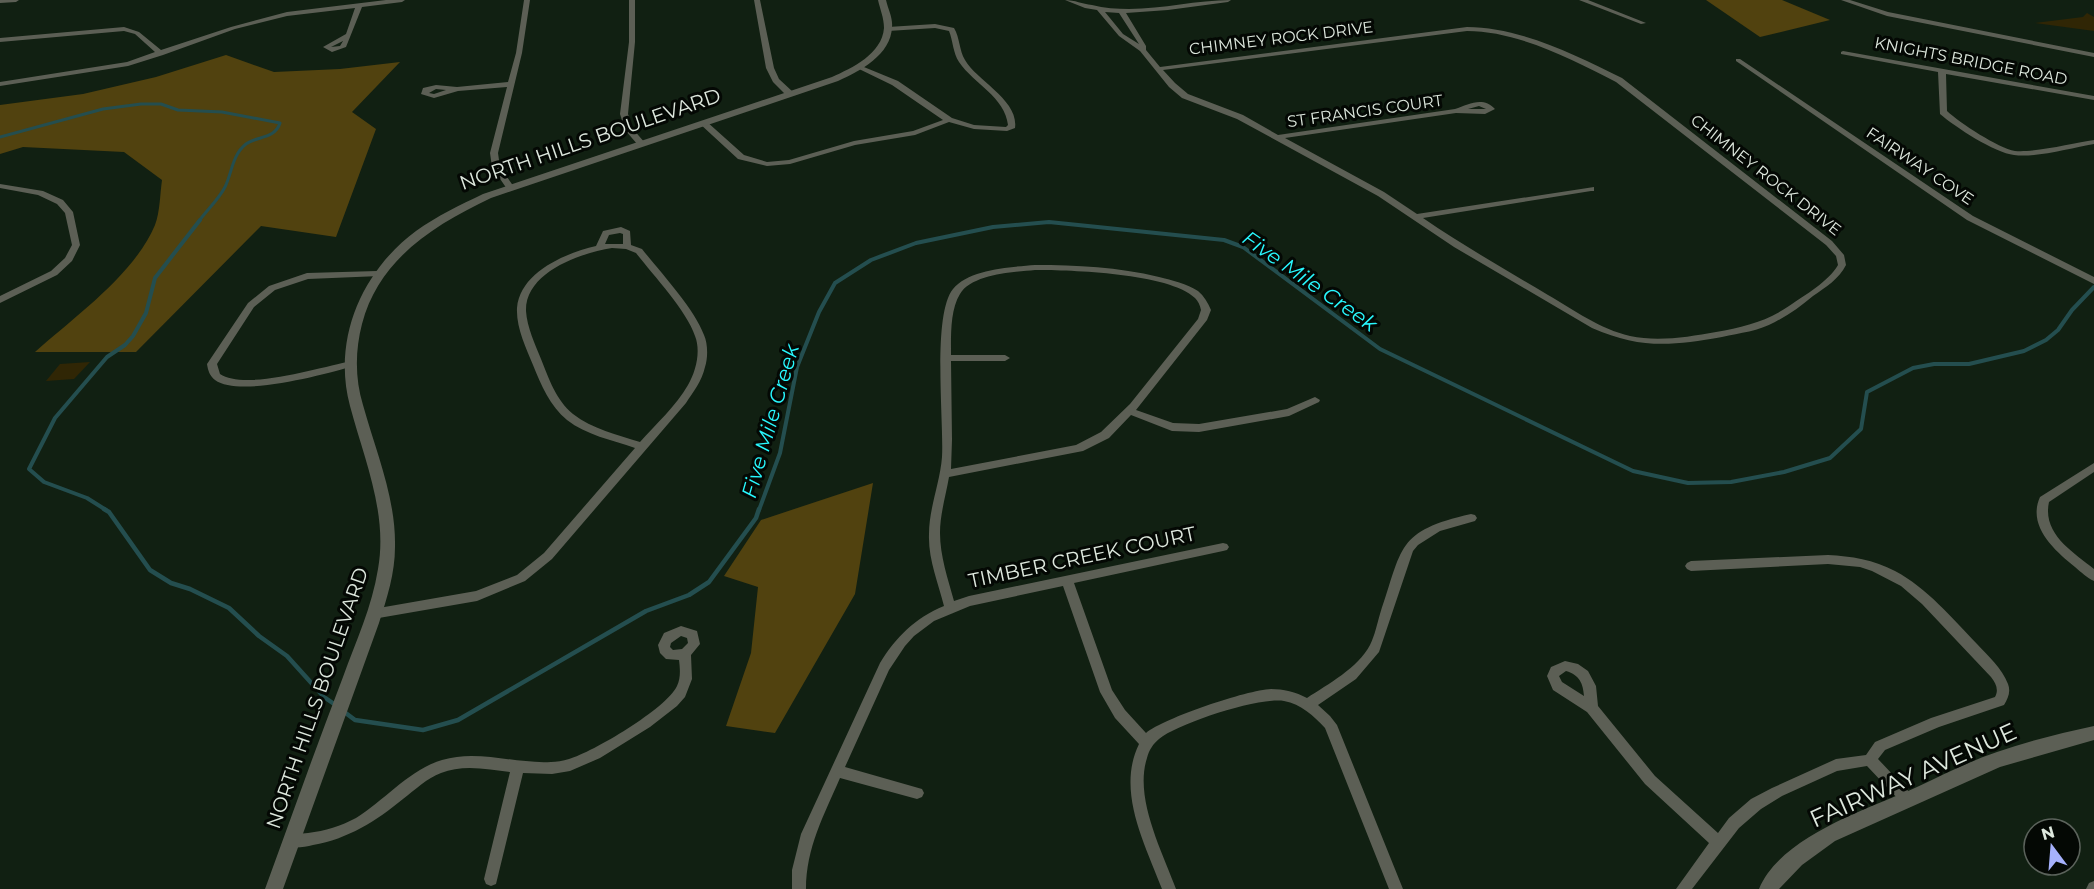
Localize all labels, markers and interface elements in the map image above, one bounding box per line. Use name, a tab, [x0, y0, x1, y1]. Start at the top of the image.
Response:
street label: CHIMNEY ROCK DRIVE	[1188, 17, 1374, 59]
street label: KNIGHTS BRIDGE ROAD	[1873, 33, 2069, 89]
street label: NORTH HILLS BOULEVARD	[456, 83, 724, 195]
street label: ST FRANCIS COURT	[1286, 91, 1445, 131]
street label: CHIMNEY ROCK DRIVE	[1687, 110, 1845, 240]
street label: FAIRWAY COVE	[1863, 123, 1977, 209]
water label: Five Mile Creek	[1238, 225, 1383, 338]
water label: Five Mile Creek	[736, 340, 804, 501]
street label: TIMBER CREEK COURT	[966, 521, 1198, 593]
street label: NORTH HILLS BOULEVARD	[261, 564, 373, 832]
street label: FAIRWAY AVENUE	[1805, 716, 2021, 834]
north arrow	[2022, 817, 2082, 877]
text: N	[2039, 822, 2057, 844]

